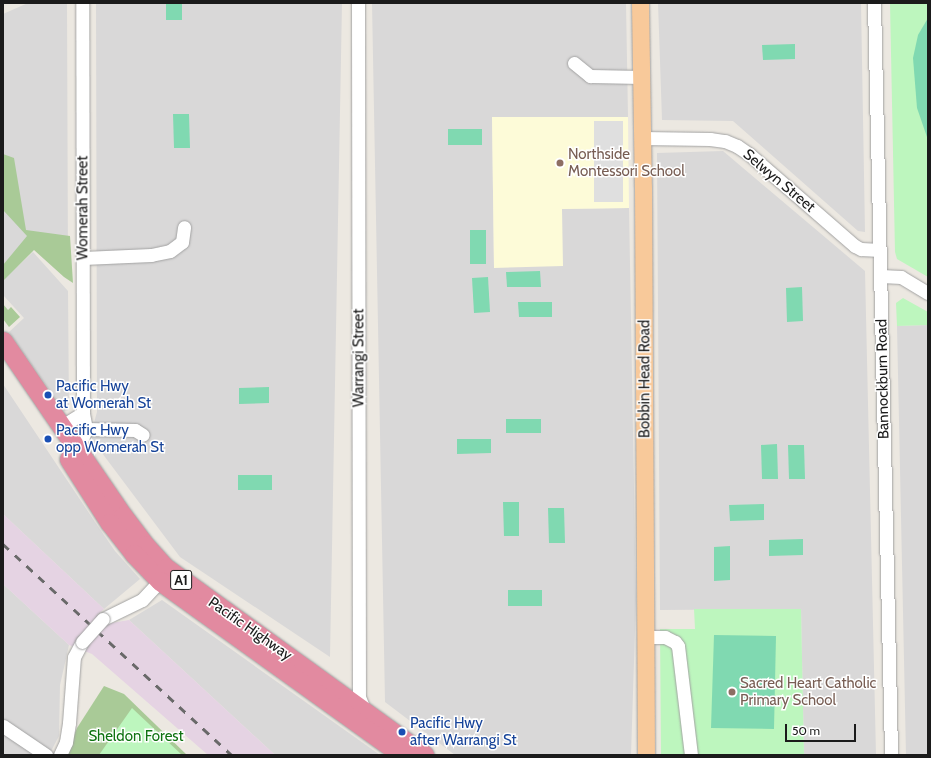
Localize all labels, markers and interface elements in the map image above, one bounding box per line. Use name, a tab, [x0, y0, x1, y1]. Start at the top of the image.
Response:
place label: Northside Montessori School	[568, 145, 685, 180]
street label: Selwyn Street	[739, 146, 819, 216]
street label: Womerah Street	[74, 156, 92, 260]
marker: Northside Montessori School	[555, 158, 565, 168]
street label: Warrangi Street	[350, 309, 368, 407]
street label: Bannockburn Road	[873, 319, 893, 439]
street label: Bobbin Head Road	[636, 320, 654, 438]
place label: Pacific Hwy at Womerah St	[56, 377, 151, 412]
marker: Pacific Hwy at Womerah St	[43, 390, 53, 400]
place label: Pacific Hwy opp Womerah St	[56, 421, 164, 456]
marker: Pacific Hwy opp Womerah St	[43, 434, 53, 444]
road number: A1	[170, 568, 192, 592]
street label: Pacific Highway	[205, 593, 295, 665]
place label: Sacred Heart Catholic Primary School	[740, 674, 876, 709]
marker: Sacred Heart Catholic Primary School	[727, 687, 737, 697]
place label: Pacific Hwy after Warrangi St	[410, 714, 517, 749]
scale bar	[787, 716, 858, 742]
text: 50 m	[792, 723, 820, 738]
marker: Pacific Hwy after Warrangi St	[397, 727, 407, 737]
park label: Sheldon Forest	[88, 728, 184, 746]

